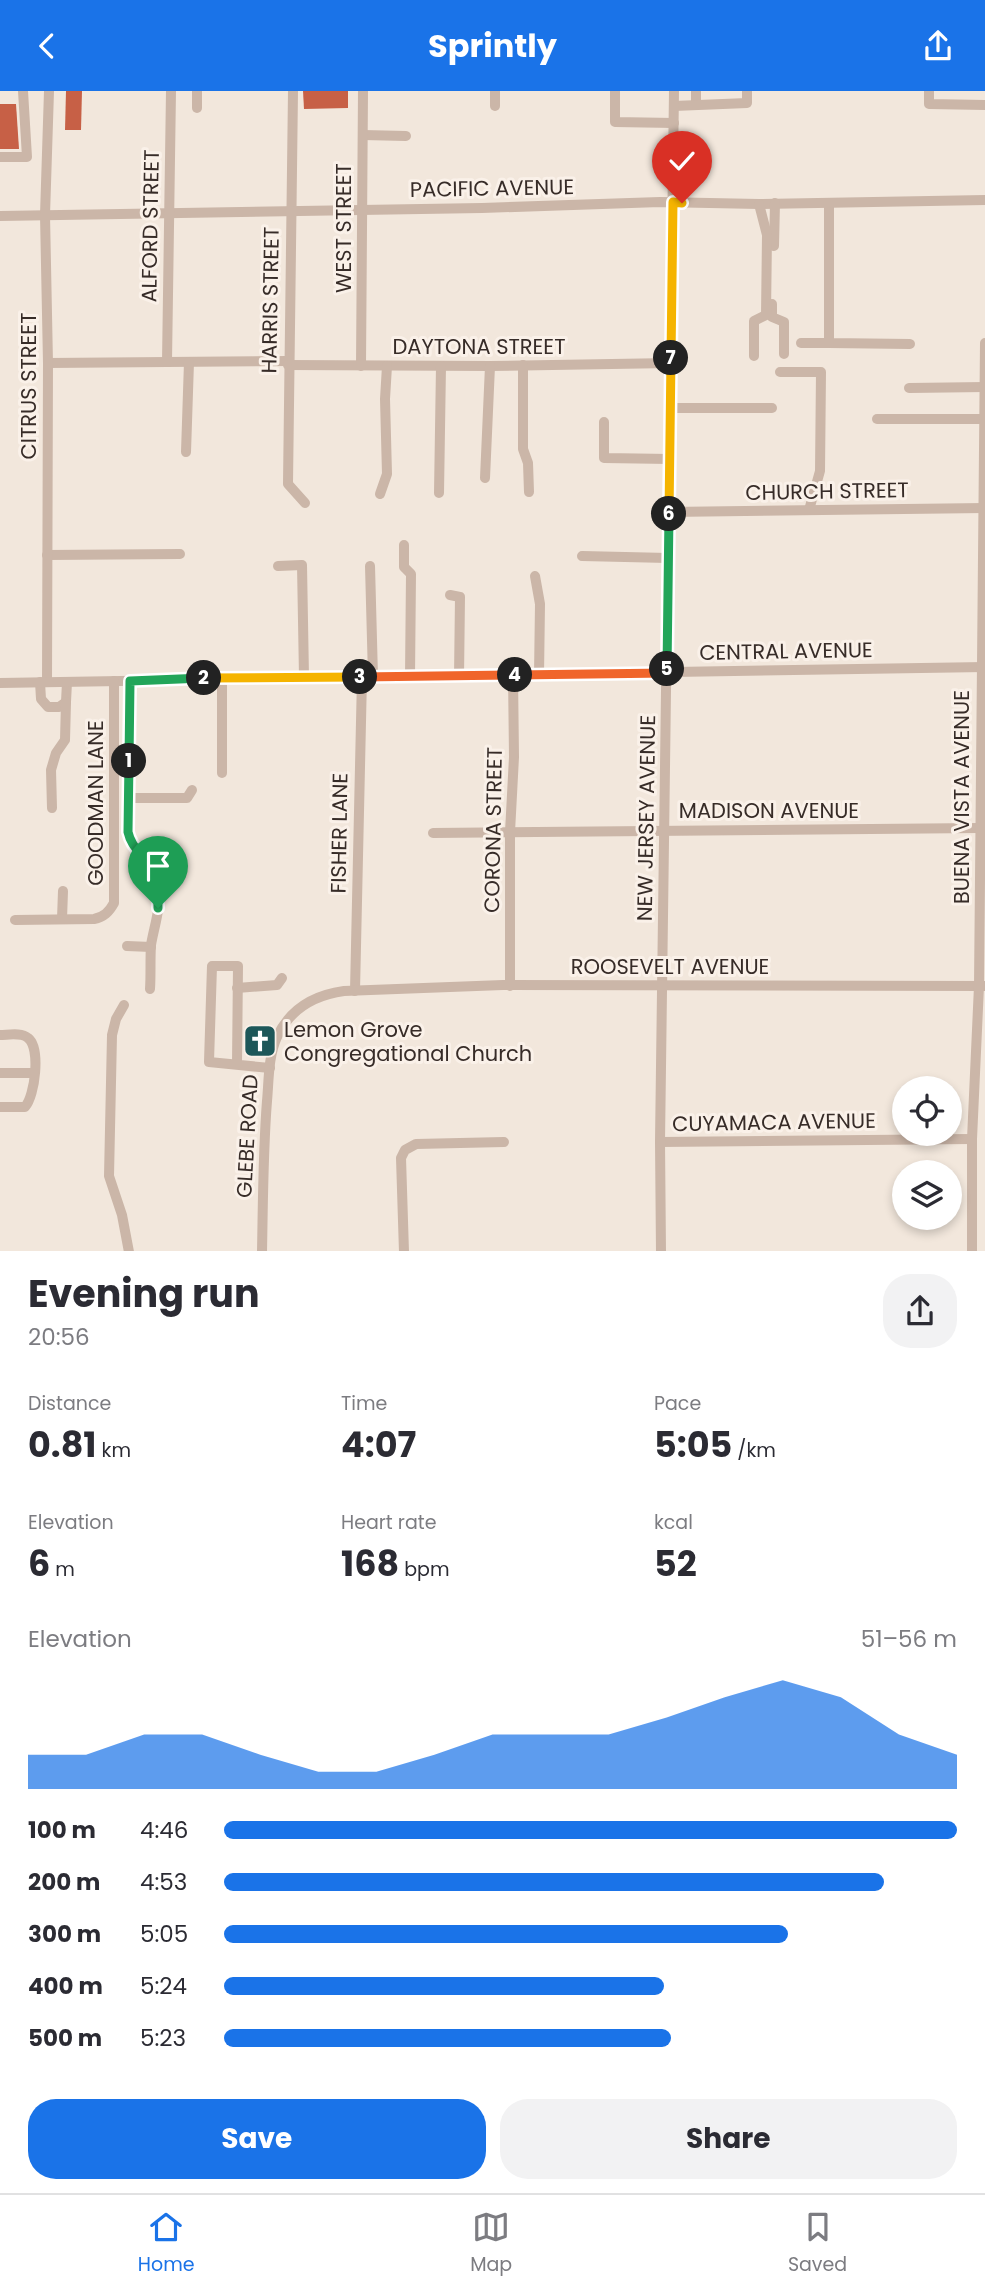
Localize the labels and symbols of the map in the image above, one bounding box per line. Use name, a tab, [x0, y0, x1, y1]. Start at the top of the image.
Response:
pin	[652, 131, 712, 203]
street label: ALFORD STREET	[134, 149, 166, 303]
street label: WEST STREET	[329, 163, 358, 293]
street label: PACIFIC AVENUE	[410, 172, 574, 204]
street label: HARRIS STREET	[254, 226, 286, 374]
street label: CITRUS STREET	[14, 313, 43, 459]
street label: DAYTONA STREET	[392, 332, 566, 361]
pin: 7	[654, 341, 688, 375]
street label: CHURCH STREET	[745, 475, 909, 507]
pin: 6	[652, 497, 686, 531]
street label: CENTRAL AVENUE	[699, 635, 873, 667]
pin: 5	[650, 651, 684, 687]
pin: 4	[498, 657, 532, 693]
pin: 3	[342, 659, 378, 695]
pin: 2	[186, 661, 222, 695]
street label: BUENA VISTA AVENUE	[947, 690, 976, 904]
street label: NEW JERSEY AVENUE	[630, 715, 662, 921]
street label: GOODMAN LANE	[81, 720, 110, 886]
pin: 1	[111, 743, 146, 779]
street label: CORONA STREET	[477, 747, 509, 913]
street label: FISHER LANE	[323, 772, 355, 894]
street label: MADISON AVENUE	[679, 796, 859, 825]
pin	[128, 836, 188, 908]
street label: ROOSEVELT AVENUE	[571, 952, 769, 981]
place label: Lemon Grove Congregational Church	[284, 1015, 532, 1068]
church icon: Lemon Grove Congregational Church	[241, 1022, 279, 1060]
street label: GLEBE ROAD	[229, 1073, 265, 1199]
street label: CUYAMACA AVENUE	[672, 1106, 876, 1138]

